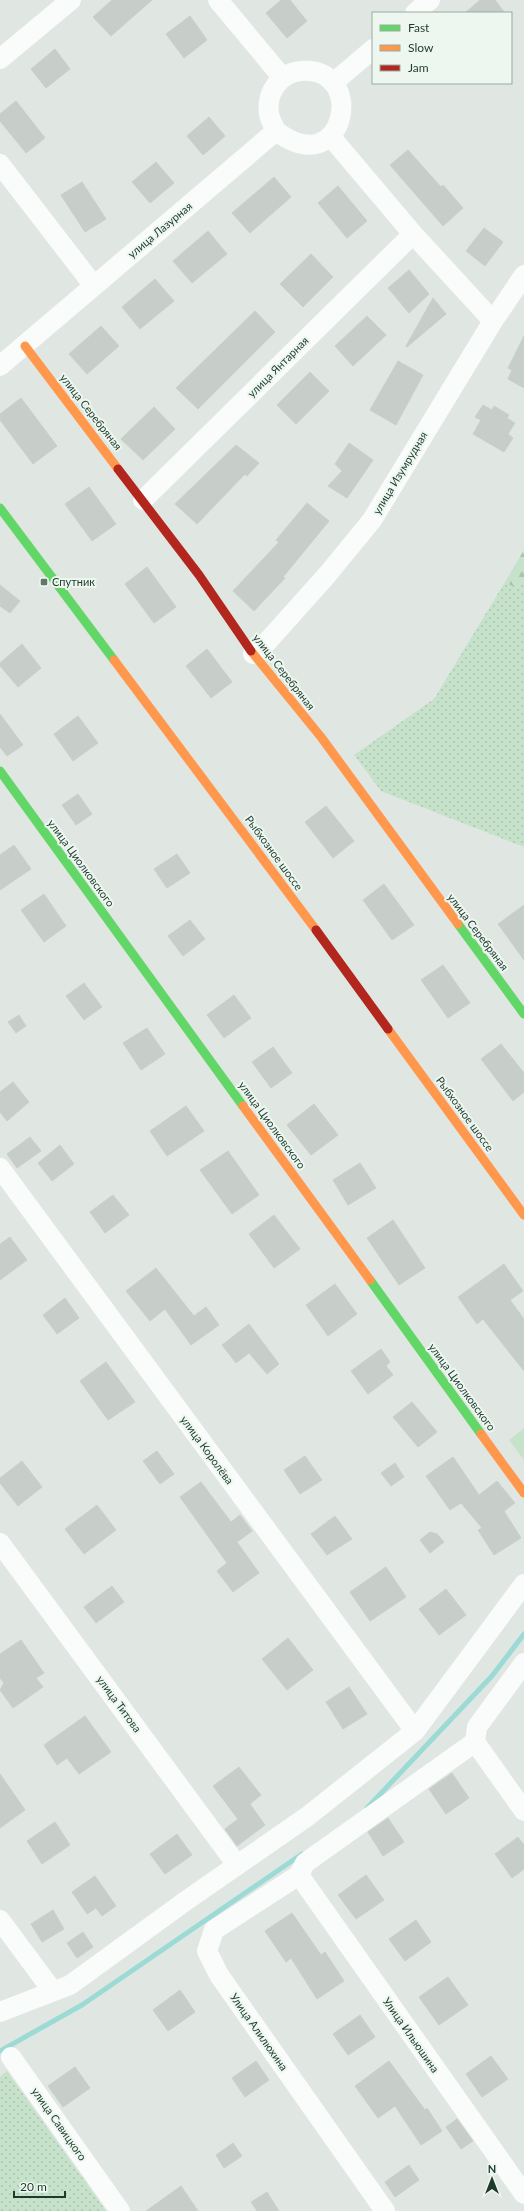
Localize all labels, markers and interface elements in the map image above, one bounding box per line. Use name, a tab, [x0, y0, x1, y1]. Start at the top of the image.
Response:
legend	[372, 12, 512, 84]
text: Fast	[408, 20, 430, 35]
text: Slow	[408, 40, 434, 55]
text: Jam	[408, 60, 429, 75]
street label: улица Лазурная	[125, 199, 194, 260]
street label: улица Янтарная	[245, 334, 311, 400]
street label: улица Серебряная	[58, 371, 125, 452]
street label: улица Изумрудная	[370, 429, 429, 517]
place label: Спутник	[52, 575, 95, 588]
marker: Спутник	[39, 577, 49, 587]
street label: улица Серебряная	[251, 631, 318, 712]
street label: Рыбхозное шоссе	[243, 813, 306, 893]
street label: улица Циолковского	[45, 816, 117, 909]
street label: улица Серебряная	[445, 891, 512, 973]
street label: Рыбхозное шоссе	[434, 1074, 497, 1154]
street label: улица Циолковского	[236, 1078, 308, 1171]
street label: улица Циолковского	[426, 1340, 498, 1433]
street label: улица Королёва	[178, 1413, 237, 1486]
street label: улица Титова	[94, 1673, 144, 1735]
street label: Улица Алилюхина	[228, 1990, 291, 2073]
street label: Улица Ильюшина	[381, 1995, 442, 2075]
street label: улица Савицкого	[29, 2085, 90, 2163]
north arrow	[472, 2159, 512, 2199]
text: N	[488, 2162, 496, 2175]
scale bar	[14, 2173, 65, 2199]
text: 20 m	[20, 2179, 47, 2194]

